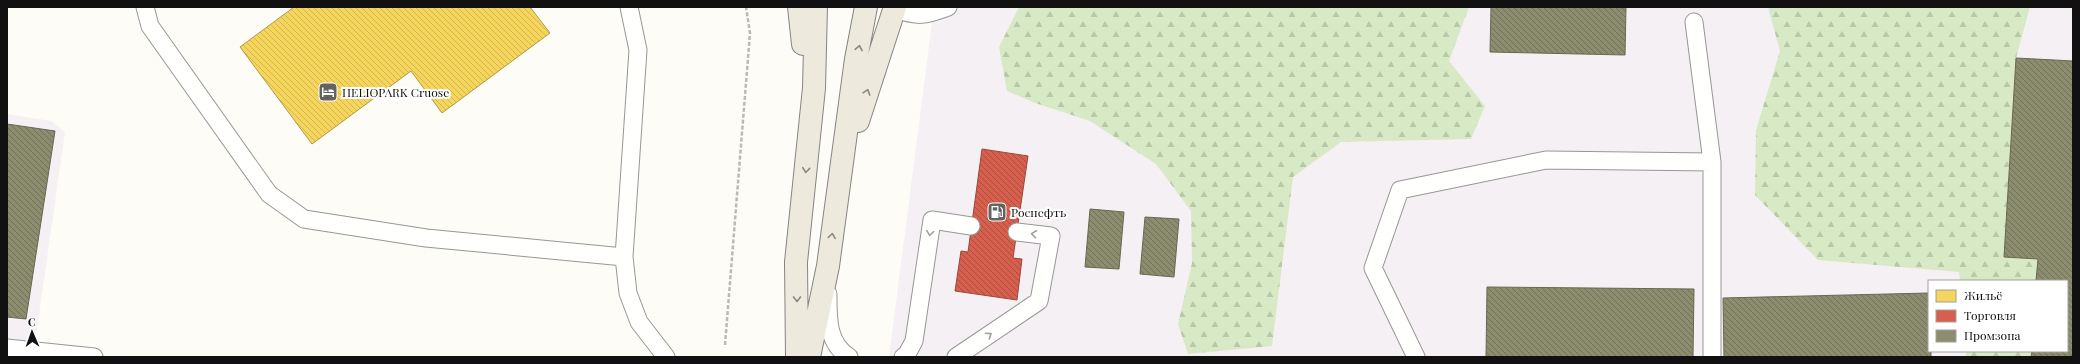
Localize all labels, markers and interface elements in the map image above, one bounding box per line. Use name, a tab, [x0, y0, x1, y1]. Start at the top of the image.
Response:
one-way arrow	[854, 44, 862, 51]
hotel icon: HELIOPARK Cruose	[317, 81, 339, 103]
place label: HELIOPARK Cruose	[342, 84, 449, 100]
one-way arrow	[862, 89, 871, 96]
one-way arrow	[802, 167, 811, 173]
fuel station icon: Роснефть	[986, 201, 1008, 223]
place label: Роснефть	[1011, 204, 1066, 220]
one-way arrow	[926, 230, 935, 236]
one-way arrow	[1031, 230, 1037, 239]
one-way arrow	[827, 233, 836, 239]
legend	[1928, 280, 2068, 352]
text: Жильё	[1964, 287, 2002, 303]
one-way arrow	[793, 296, 801, 302]
text: Торговля	[1964, 307, 2017, 323]
north arrow	[12, 312, 52, 352]
text: С	[27, 314, 36, 329]
text: Промзона	[1964, 327, 2021, 343]
one-way arrow	[984, 333, 991, 340]

